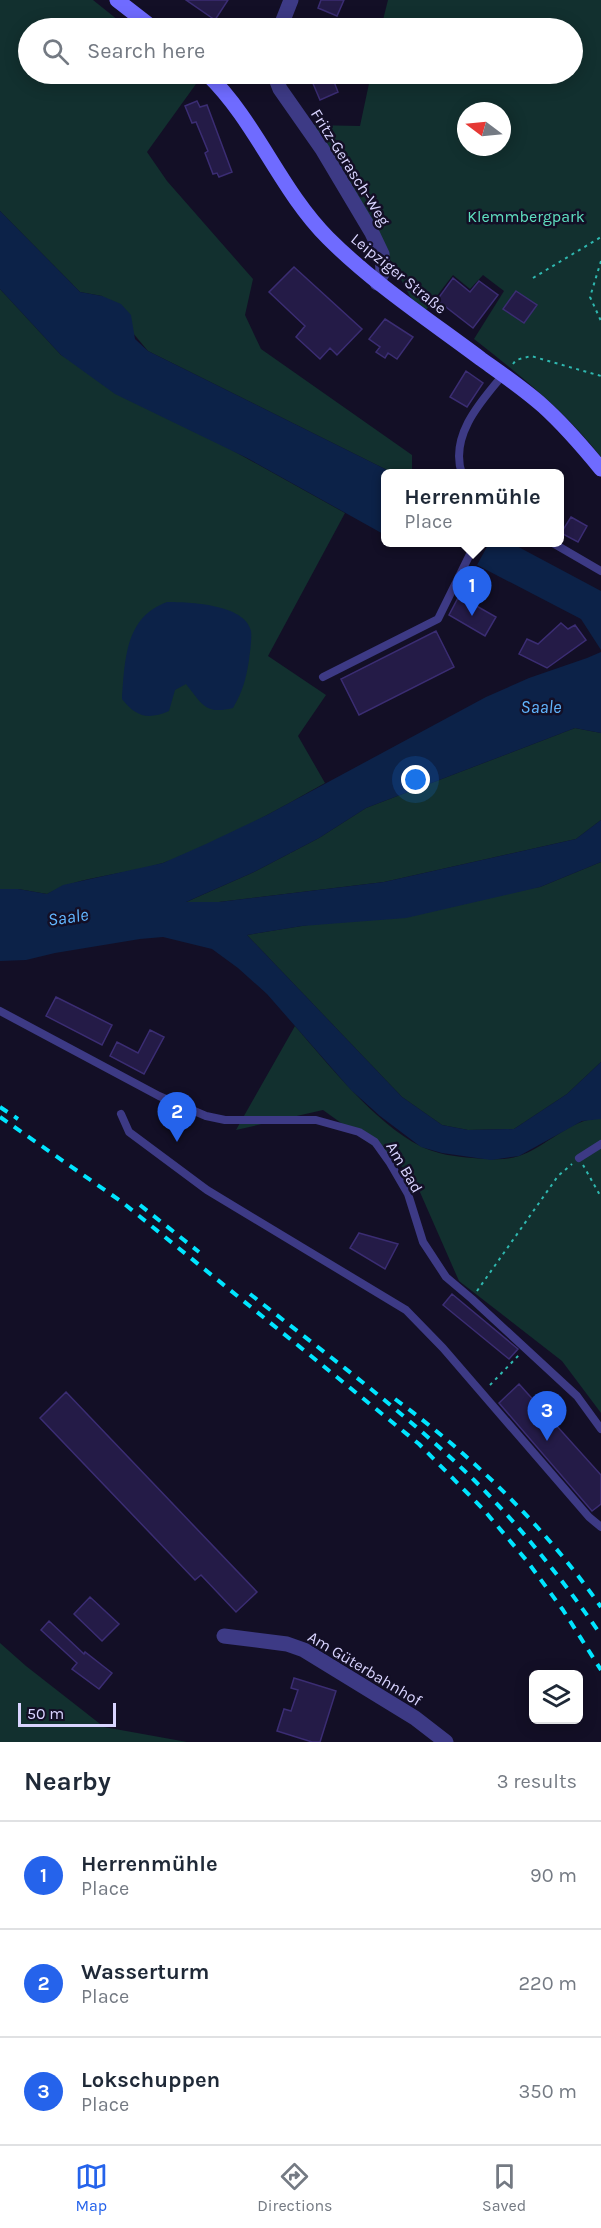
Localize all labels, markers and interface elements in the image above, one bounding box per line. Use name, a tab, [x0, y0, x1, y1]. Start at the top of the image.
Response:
search box	[18, 18, 583, 84]
icon: search	[39, 35, 72, 68]
text: Search here	[87, 38, 205, 64]
north arrow	[457, 102, 511, 156]
street label: Fritz-Gerasch-Weg	[307, 105, 394, 229]
park label: Klemmbergpark	[467, 207, 585, 226]
street label: Leipziger Straße	[347, 229, 450, 318]
popup	[381, 469, 564, 547]
text: Herrenmühle	[404, 484, 541, 510]
text: Place	[404, 510, 453, 533]
pin: 1	[452, 566, 492, 616]
water label: Saale	[521, 696, 561, 718]
your location	[401, 765, 430, 794]
water label: Saale	[46, 903, 90, 931]
pin: 2	[158, 1092, 196, 1142]
street label: Am Bad	[382, 1138, 427, 1196]
pin: 3	[528, 1392, 566, 1441]
street label: Am Güterbahnhof	[304, 1627, 426, 1710]
map controls	[529, 1670, 583, 1724]
button: layers	[529, 1670, 583, 1724]
scale bar	[18, 1700, 116, 1728]
text: 50 m	[27, 1704, 64, 1723]
text: Nearby	[24, 1766, 111, 1797]
text: 3 results	[497, 1770, 577, 1793]
text: Herrenmühle	[81, 1851, 218, 1877]
text: 1	[40, 1864, 47, 1887]
text: 90 m	[530, 1864, 577, 1887]
text: Place	[81, 1877, 129, 1900]
text: Wasserturm	[81, 1959, 209, 1985]
text: 2	[37, 1972, 50, 1995]
text: 220 m	[518, 1972, 577, 1995]
text: Place	[81, 1985, 129, 2008]
text: Lokschuppen	[81, 2067, 220, 2093]
text: 3	[37, 2080, 50, 2103]
text: 350 m	[519, 2080, 577, 2103]
text: Place	[81, 2093, 129, 2116]
tab: Map	[75, 2160, 108, 2215]
tab: Directions	[257, 2160, 332, 2215]
tab: Saved	[482, 2160, 526, 2215]

